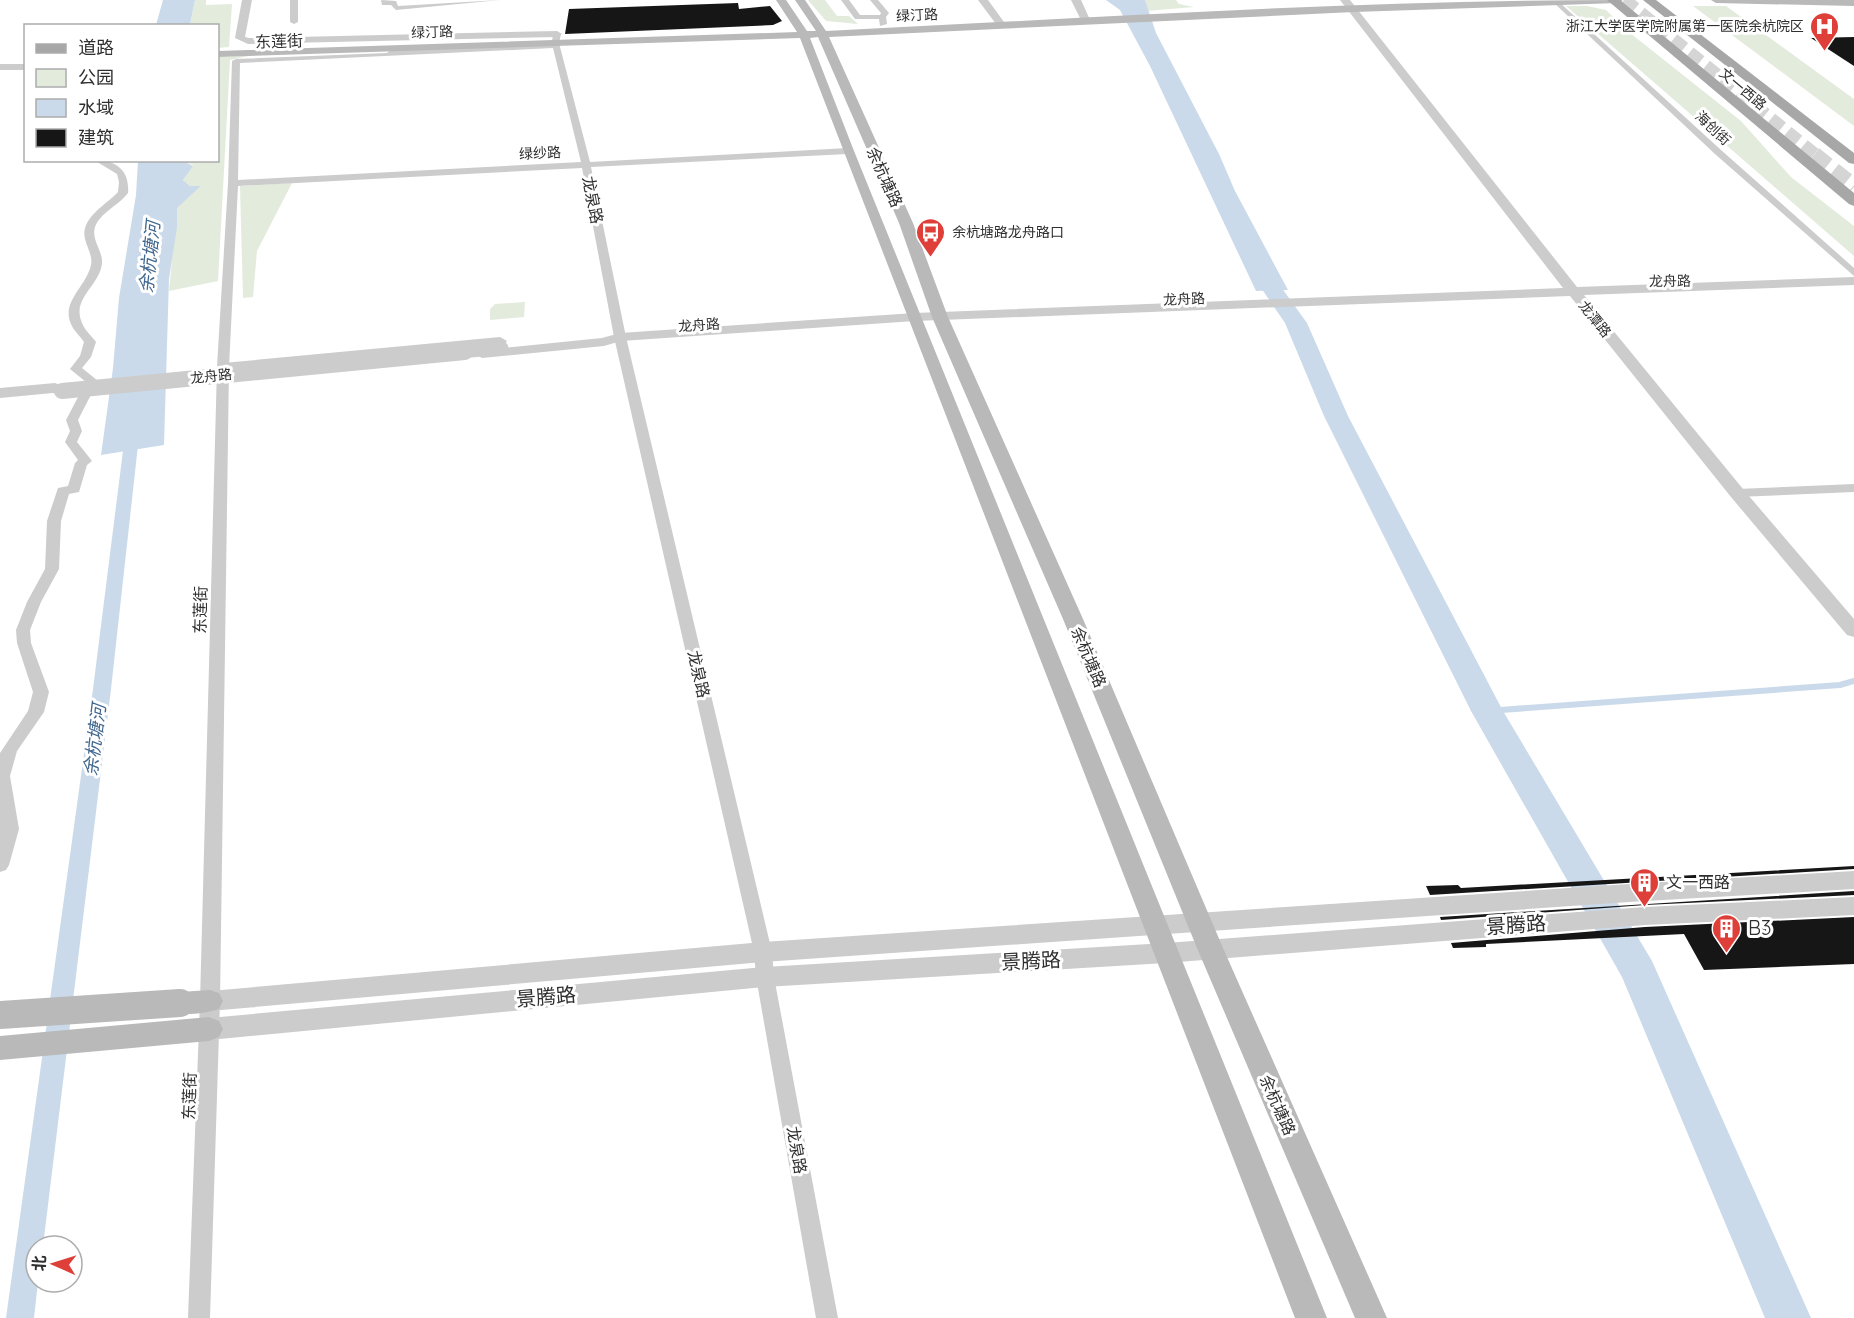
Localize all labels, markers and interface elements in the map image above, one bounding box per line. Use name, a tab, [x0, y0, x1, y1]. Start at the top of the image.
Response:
street label: 绿汀路	[896, 5, 938, 25]
hospital icon: 浙江大学医学院附属第一医院余杭院区	[1809, 10, 1841, 52]
place label: 浙江大学医学院附属第一医院余杭院区	[1566, 17, 1804, 35]
street label: 绿汀路	[411, 22, 453, 42]
legend	[24, 24, 219, 162]
street label: 东莲街	[255, 30, 303, 52]
text: 道路	[78, 36, 114, 59]
street label: 文一西路	[1716, 64, 1770, 114]
text: 公园	[78, 66, 114, 89]
text: 水域	[78, 96, 114, 119]
street label: 海创街	[1692, 107, 1734, 149]
text: 建筑	[78, 126, 114, 149]
street label: 绿纱路	[519, 143, 561, 163]
street label: 余杭塘路	[863, 144, 907, 210]
street label: 龙泉路	[579, 175, 607, 225]
bus stop icon: 余杭塘路龙舟路口	[915, 216, 947, 258]
water label: 余杭塘河	[134, 217, 165, 294]
place label: 余杭塘路龙舟路口	[952, 223, 1064, 241]
street label: 龙舟路	[1649, 272, 1691, 290]
street label: 龙舟路	[1163, 289, 1205, 309]
street label: 龙潭路	[1575, 297, 1615, 341]
street label: 龙舟路	[677, 315, 721, 335]
street label: 龙舟路	[189, 365, 233, 387]
street label: 东莲街	[190, 586, 210, 634]
street label: 余杭塘路	[1067, 624, 1111, 690]
street label: 龙泉路	[684, 648, 714, 700]
water label: 余杭塘河	[79, 700, 111, 777]
building icon: 文一西路	[1629, 866, 1661, 908]
place label: 文一西路	[1666, 872, 1730, 892]
street label: 景腾路	[1485, 910, 1547, 939]
building icon: B3	[1711, 912, 1743, 954]
place label: B3	[1748, 915, 1772, 940]
street label: 景腾路	[1000, 946, 1062, 975]
street label: 景腾路	[515, 981, 577, 1012]
street label: 东莲街	[178, 1072, 200, 1120]
street label: 余杭塘路	[1256, 1072, 1300, 1138]
street label: 龙泉路	[783, 1125, 811, 1175]
north arrow	[24, 1234, 84, 1294]
text: 北	[29, 1255, 49, 1272]

